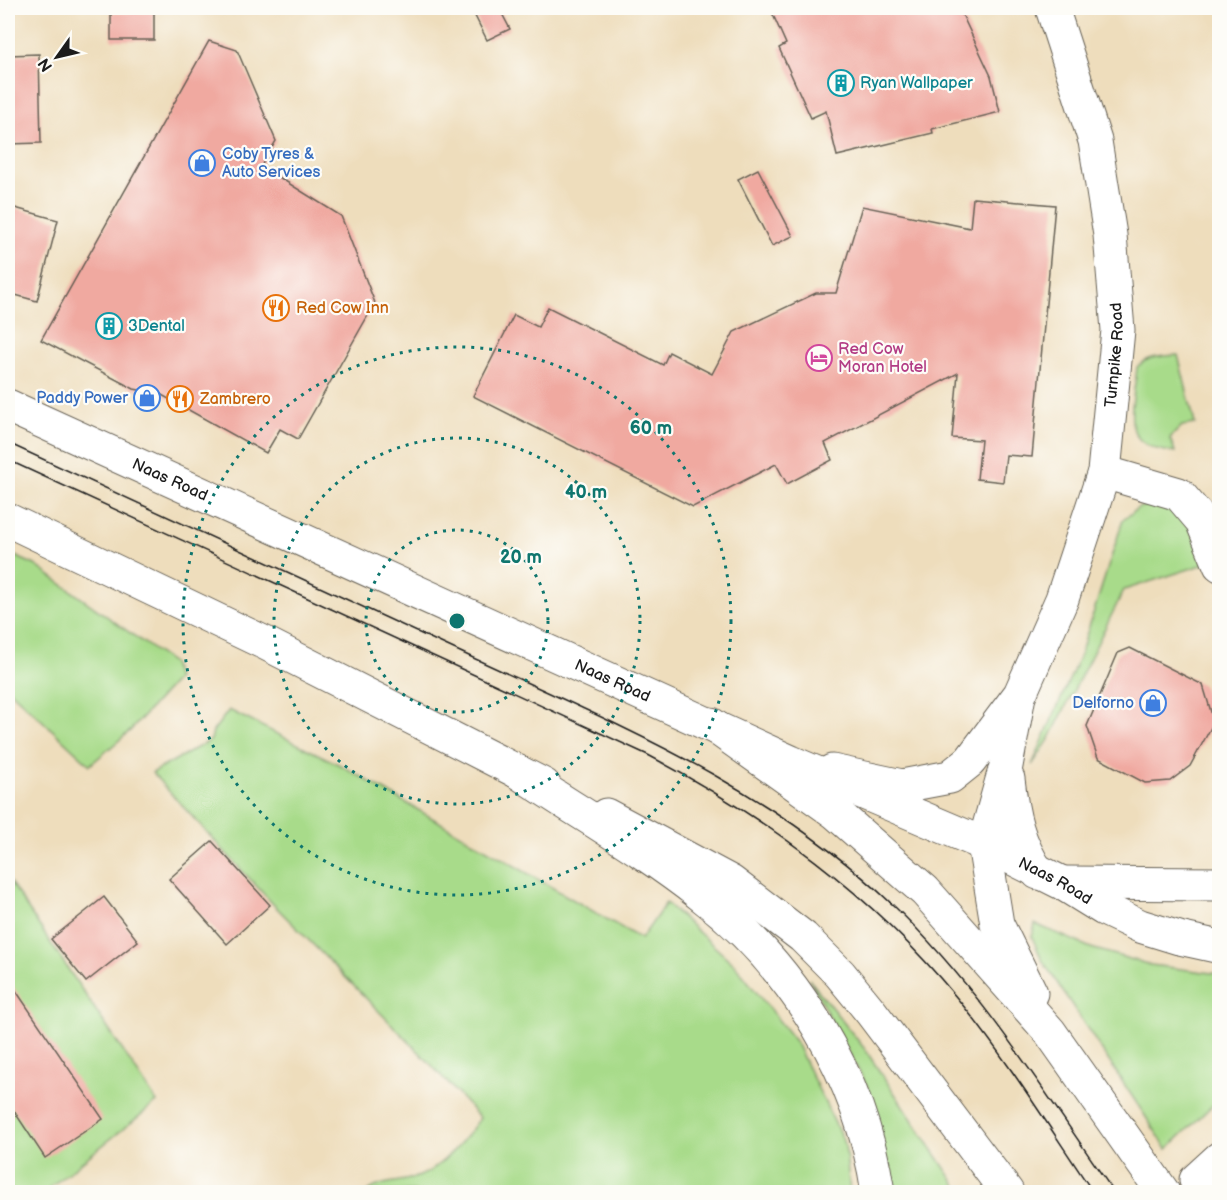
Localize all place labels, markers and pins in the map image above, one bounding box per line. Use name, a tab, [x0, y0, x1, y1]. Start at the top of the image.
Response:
building icon: Ryan Wallpaper	[826, 68, 856, 98]
place label: Ryan Wallpaper	[860, 74, 973, 93]
place label: Coby Tyres & Auto Services	[222, 145, 320, 182]
shop icon: Coby Tyres & Auto Services	[187, 148, 217, 178]
restaurant icon: Red Cow Inn	[261, 293, 291, 323]
place label: Red Cow Inn	[296, 299, 389, 318]
building icon: 3Dental	[94, 311, 124, 341]
place label: 3Dental	[128, 317, 185, 336]
place label: Red Cow Moran Hotel	[838, 340, 927, 377]
hotel icon: Red Cow Moran Hotel	[804, 343, 834, 373]
shop icon: Paddy Power	[132, 383, 162, 413]
restaurant icon: Zambrero	[165, 384, 195, 414]
place label: Paddy Power	[36, 389, 128, 408]
place label: Zambrero	[199, 390, 271, 409]
centre of rings	[447, 611, 467, 631]
shop icon: Delforno	[1138, 688, 1168, 718]
place label: Delforno	[1072, 694, 1134, 713]

